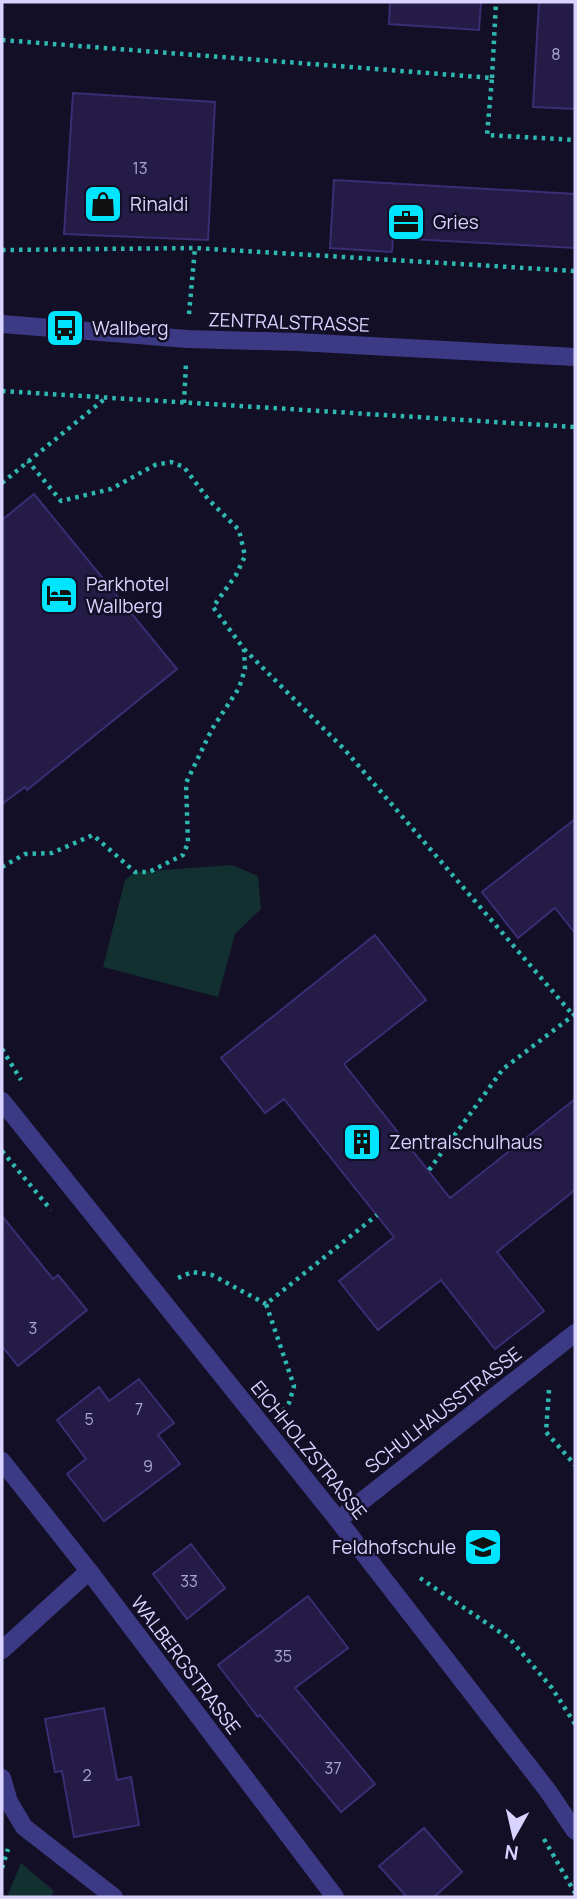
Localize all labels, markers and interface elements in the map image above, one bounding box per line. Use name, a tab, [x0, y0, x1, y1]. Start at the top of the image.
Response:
house number: 8	[551, 43, 561, 65]
house number: 13	[132, 157, 148, 179]
shop icon: Rinaldi	[82, 183, 124, 225]
place label: Rinaldi	[130, 191, 188, 217]
office icon: Gries	[385, 201, 427, 243]
place label: Gries	[433, 209, 479, 235]
street label: ZENTRALSTRASSE	[208, 306, 370, 338]
bus stop icon: Wallberg	[44, 307, 86, 349]
place label: Wallberg	[92, 315, 168, 341]
place label: Parkhotel Wallberg	[86, 571, 169, 619]
hotel icon: Parkhotel Wallberg	[38, 574, 80, 616]
building icon: Zentralschulhaus	[341, 1121, 383, 1163]
place label: Zentralschulhaus	[389, 1129, 542, 1155]
house number: 3	[29, 1317, 37, 1339]
street label: SCHULHAUSSTRASSE	[359, 1341, 527, 1479]
street label: EICHHOLZSTRASSE	[245, 1375, 373, 1525]
house number: 7	[135, 1398, 143, 1420]
house number: 5	[84, 1408, 94, 1430]
house number: 9	[143, 1455, 153, 1477]
school or university icon: Feldhofschule	[462, 1526, 504, 1568]
place label: Feldhofschule	[332, 1534, 456, 1560]
house number: 33	[180, 1570, 198, 1592]
street label: WALBERGSTRASSE	[125, 1590, 247, 1740]
house number: 35	[274, 1645, 292, 1667]
house number: 37	[325, 1757, 341, 1779]
house number: 2	[82, 1764, 92, 1786]
north arrow	[479, 1801, 549, 1871]
text: N	[503, 1839, 520, 1867]

